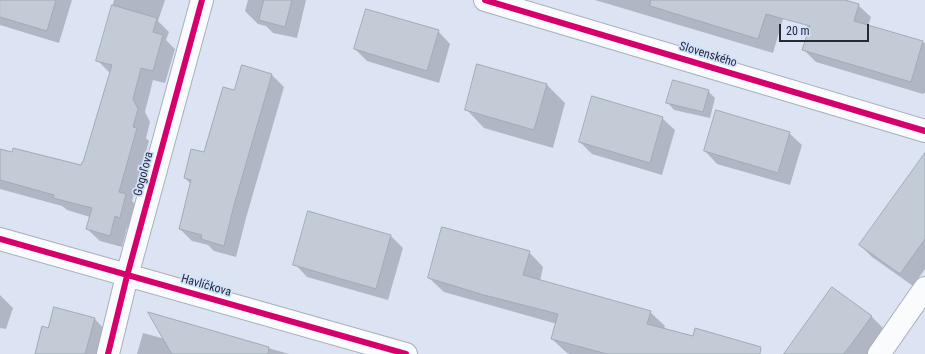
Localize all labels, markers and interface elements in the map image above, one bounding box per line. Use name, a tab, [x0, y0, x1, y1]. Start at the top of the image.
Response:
scale bar	[781, 16, 871, 42]
text: 20 m	[786, 24, 810, 38]
street label: Slovenského	[677, 39, 739, 71]
street label: Gogoľova	[131, 150, 157, 198]
street label: Havlíčkova	[179, 272, 233, 300]

